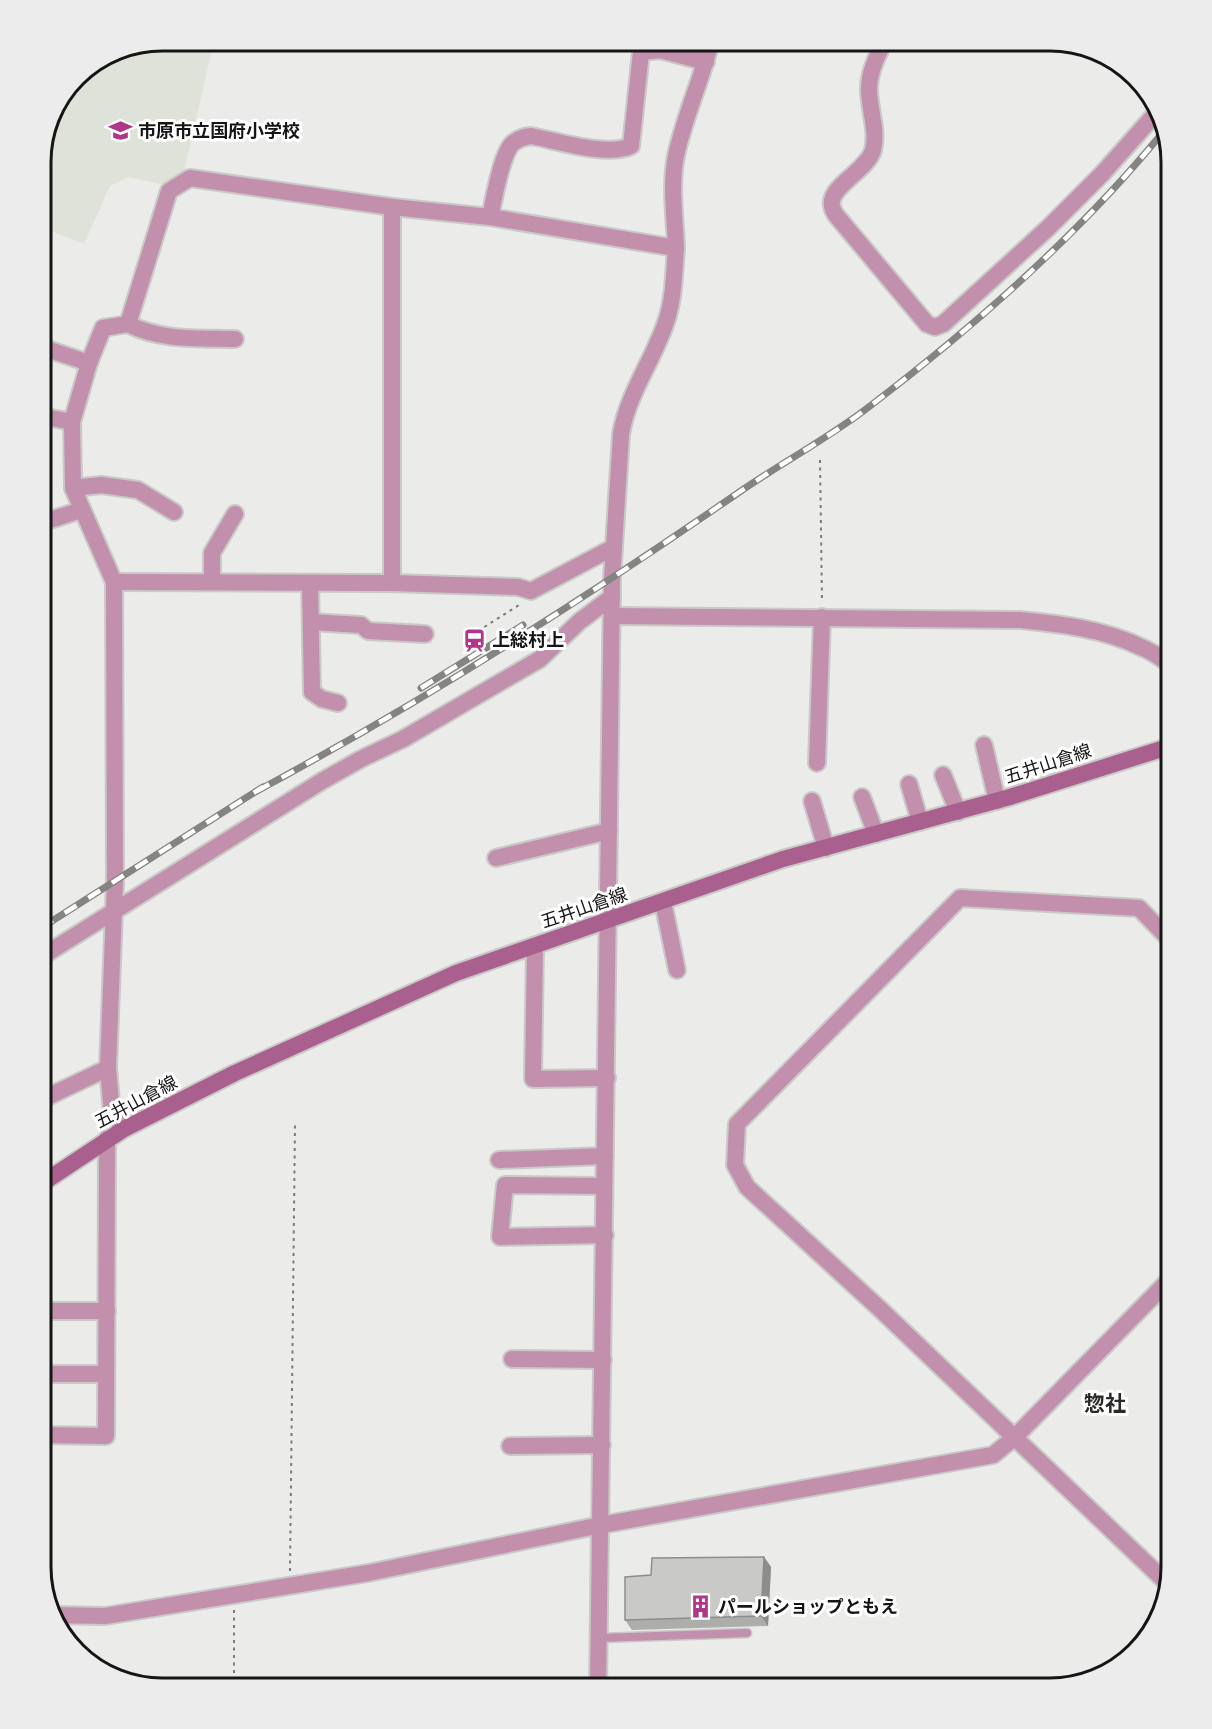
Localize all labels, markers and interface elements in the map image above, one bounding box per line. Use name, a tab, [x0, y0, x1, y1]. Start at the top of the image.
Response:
school or university icon: 市原市立国府小学校	[107, 118, 133, 144]
place label: 市原市立国府小学校	[138, 120, 300, 142]
station icon: 上総村上	[461, 627, 487, 653]
place label: 上総村上	[492, 629, 564, 651]
street label: 五井山倉線	[1002, 740, 1094, 788]
street label: 五井山倉線	[538, 883, 630, 933]
street label: 五井山倉線	[91, 1071, 181, 1133]
district label: 惣社	[1084, 1391, 1126, 1417]
building icon: パールショップともえ	[687, 1594, 713, 1620]
place label: パールショップともえ	[718, 1596, 898, 1618]

